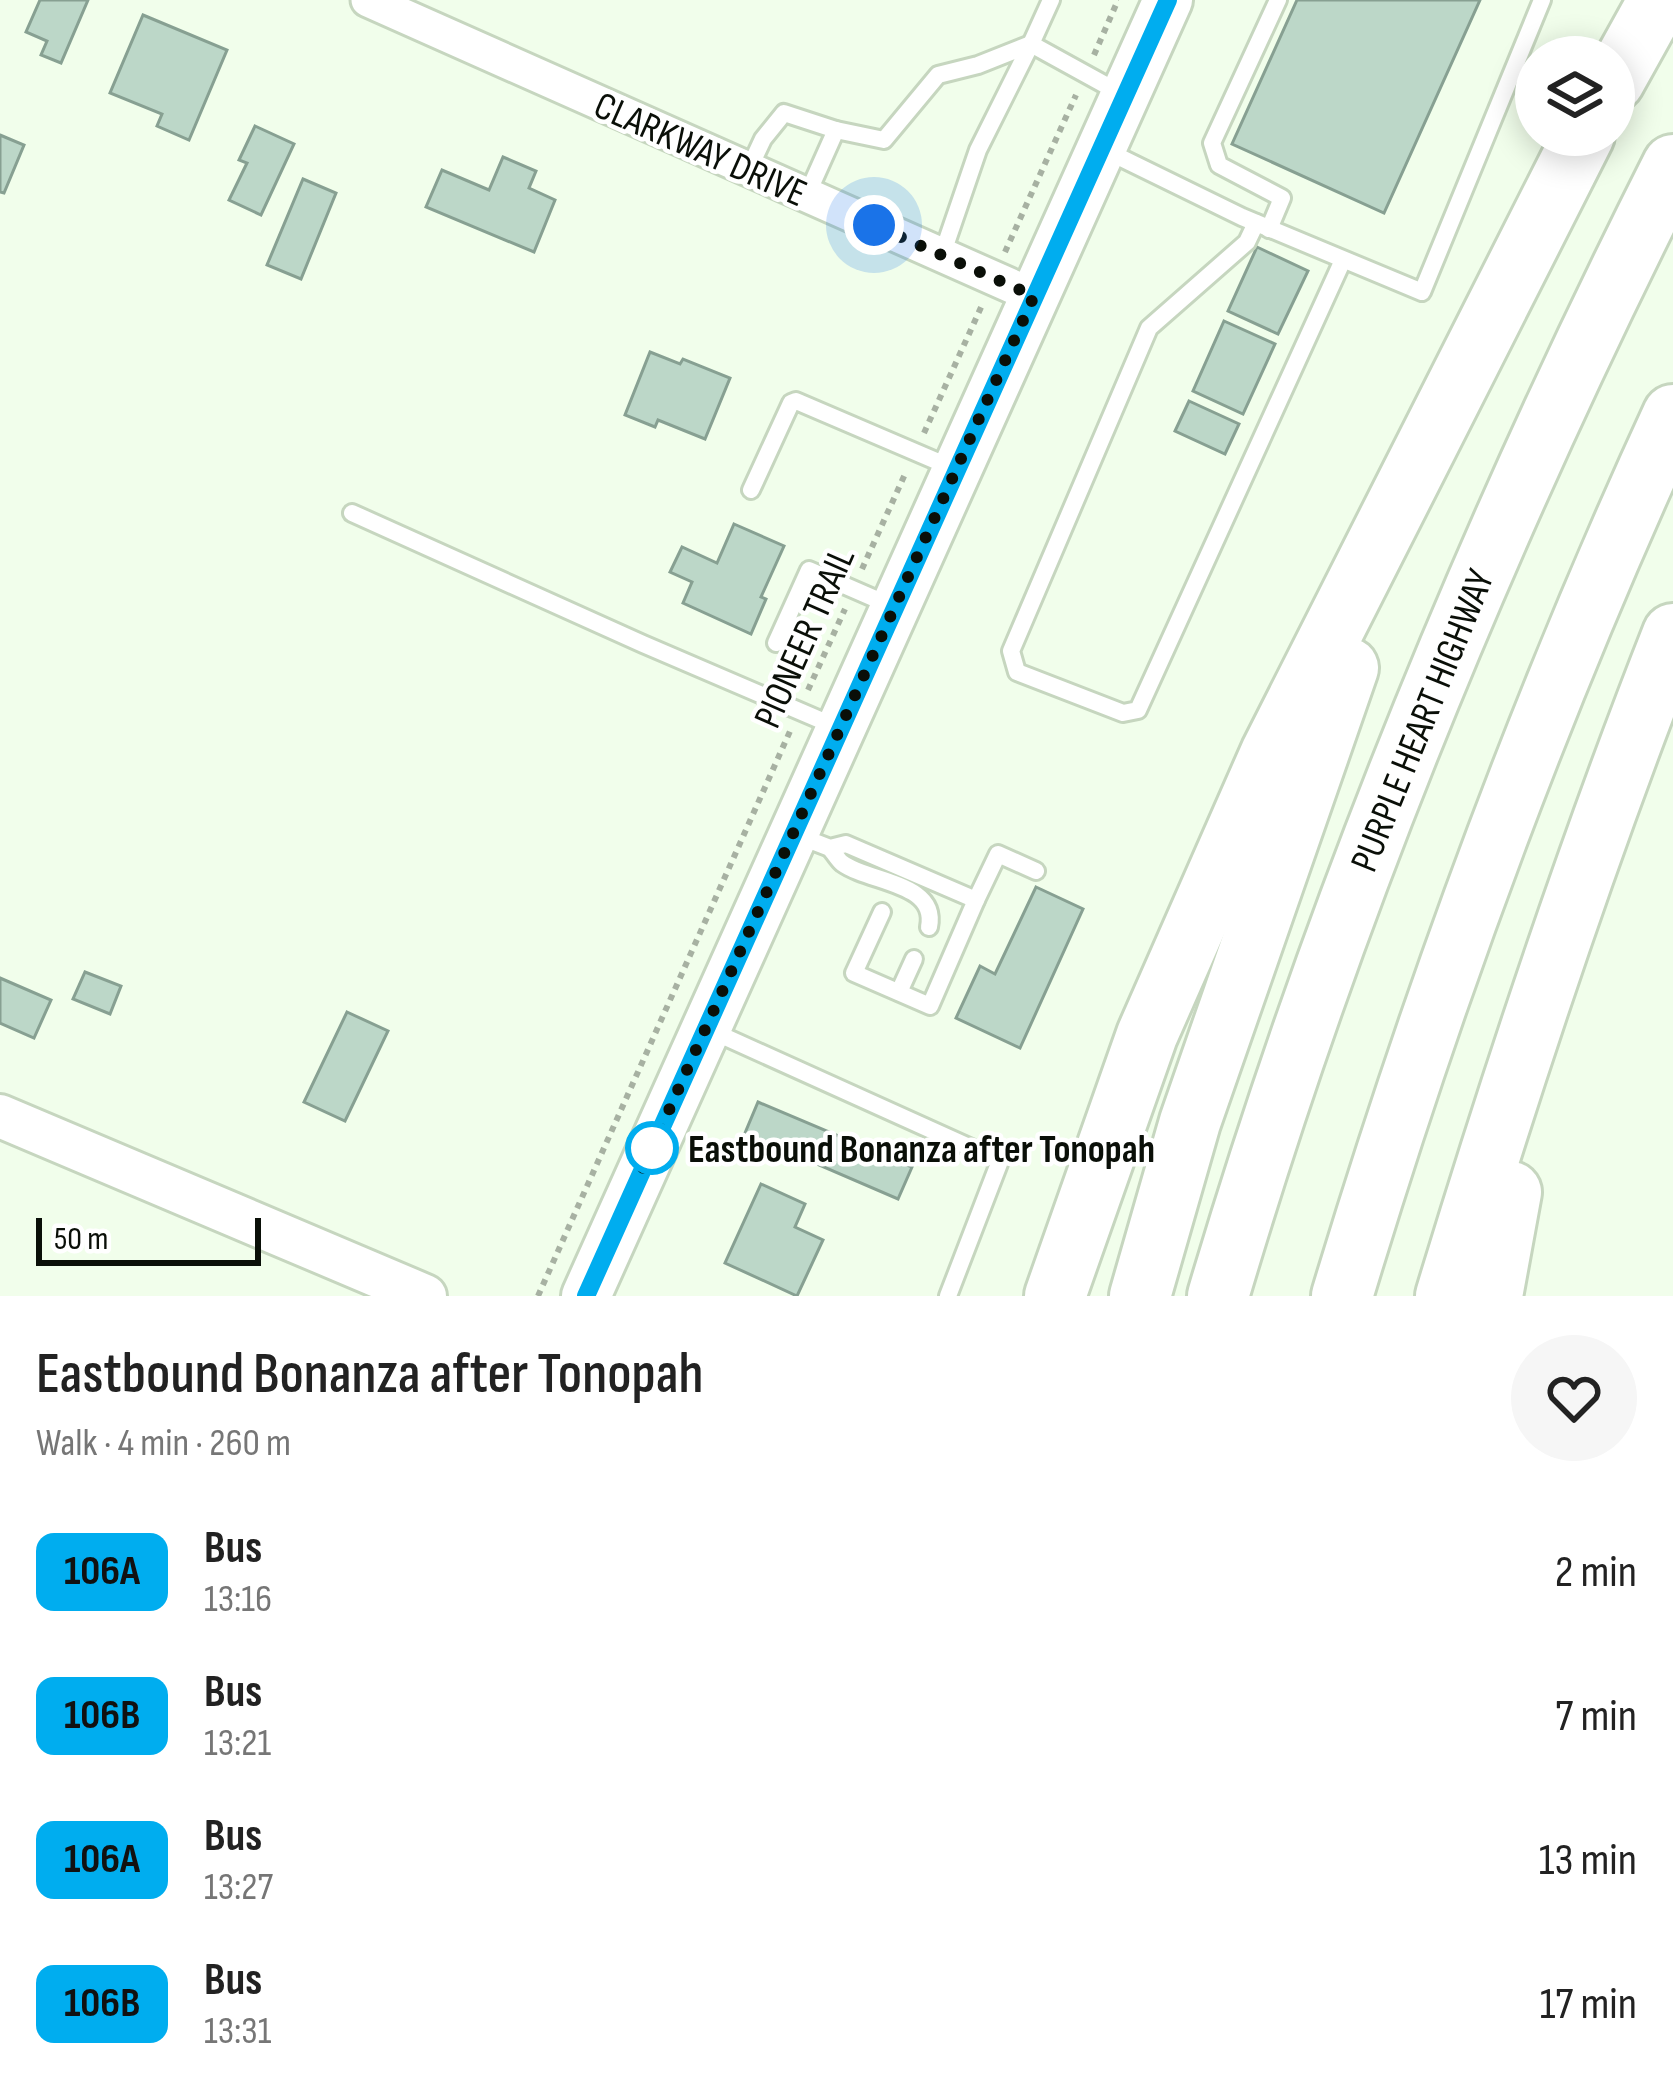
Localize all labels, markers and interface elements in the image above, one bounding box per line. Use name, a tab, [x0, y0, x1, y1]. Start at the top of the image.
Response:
map controls	[1515, 36, 1635, 156]
button: layers	[1515, 36, 1635, 156]
street label: CLARKWAY DRIVE	[587, 83, 813, 218]
your location	[844, 195, 904, 255]
street label: PIONEER TRAIL	[745, 541, 866, 735]
street label: PURPLE HEART HIGHWAY	[1341, 563, 1505, 879]
marker: Eastbound Bonanza after Tonopah	[627, 1123, 677, 1173]
place label: Eastbound Bonanza after Tonopah	[688, 1127, 1155, 1174]
scale bar	[36, 1212, 261, 1265]
text: 50 m	[54, 1219, 108, 1259]
button: heart	[1511, 1335, 1637, 1461]
text: Eastbound Bonanza after Tonopah	[36, 1341, 703, 1409]
text: Walk · 4 min · 260 m	[36, 1420, 291, 1467]
text: Bus	[204, 1521, 262, 1576]
text: 2 min	[1555, 1545, 1637, 1600]
text: 106A	[64, 1546, 140, 1597]
text: 13:16	[204, 1576, 272, 1623]
text: Bus	[204, 1665, 262, 1720]
text: 7 min	[1555, 1689, 1637, 1744]
text: 106B	[64, 1690, 140, 1741]
text: 13:21	[204, 1720, 271, 1767]
text: Bus	[204, 1809, 262, 1864]
text: 13 min	[1539, 1833, 1637, 1888]
text: 106A	[64, 1834, 140, 1885]
text: 13:27	[204, 1864, 273, 1911]
text: Bus	[204, 1953, 262, 2008]
text: 17 min	[1540, 1977, 1637, 2032]
text: 106B	[64, 1978, 140, 2029]
text: 13:31	[204, 2008, 271, 2055]

